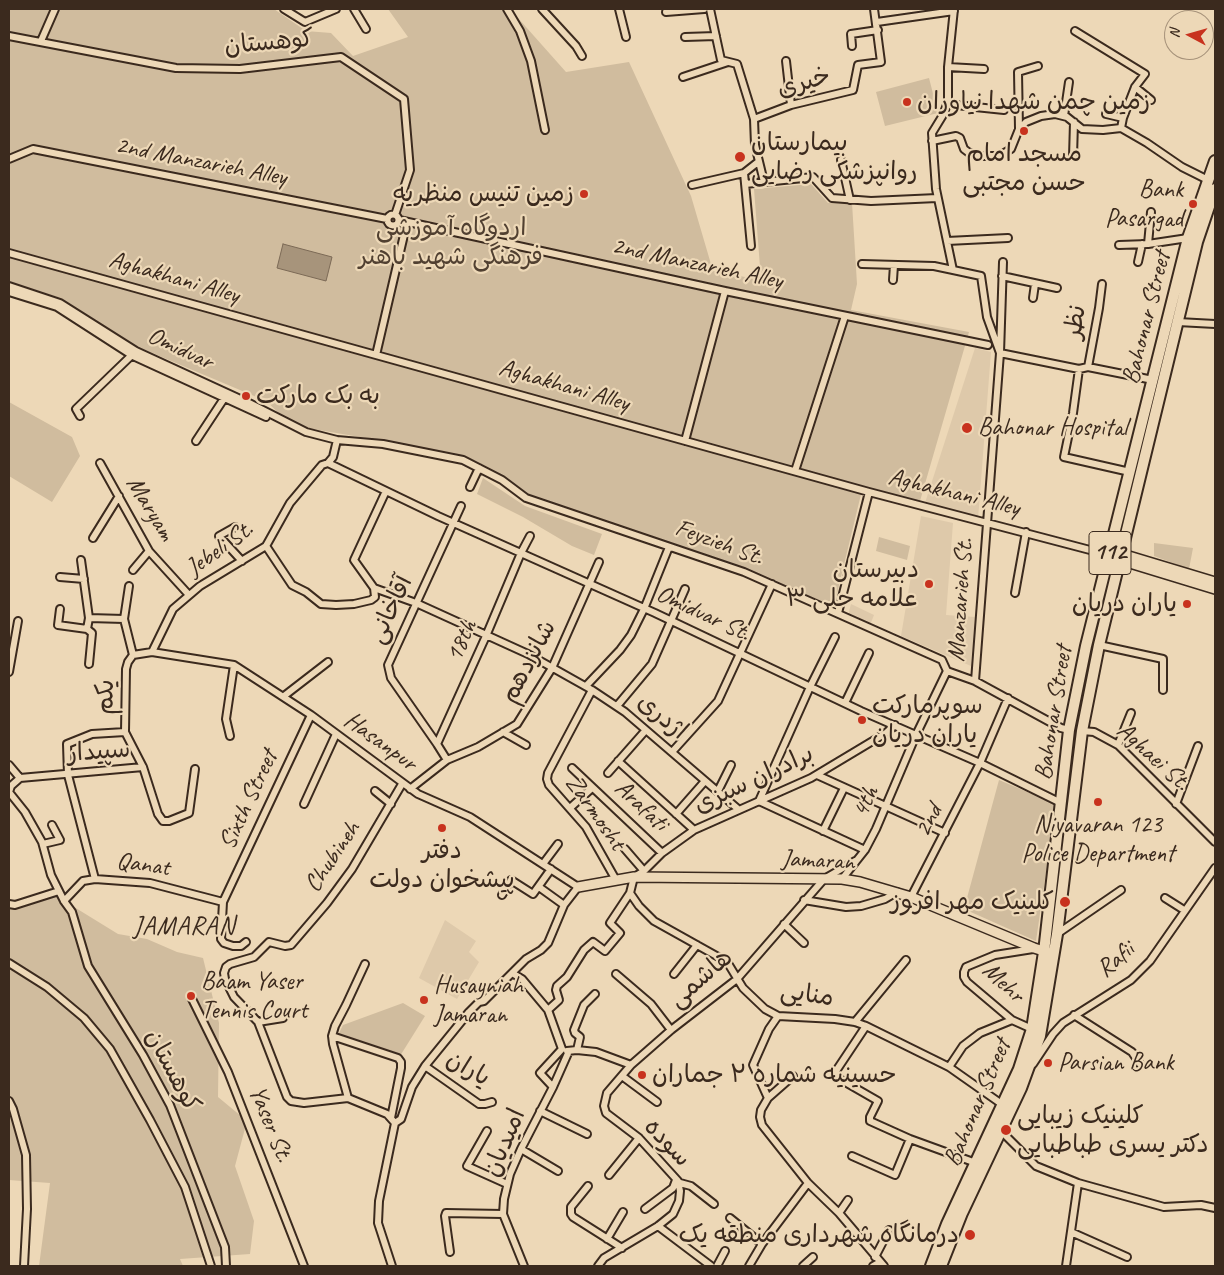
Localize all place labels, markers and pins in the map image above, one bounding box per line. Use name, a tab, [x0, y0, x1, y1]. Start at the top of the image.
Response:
place label: زمین چمن شهدا نیاوران	[917, 87, 1150, 117]
marker: زمین چمن شهدا نیاوران	[901, 96, 913, 108]
marker: مسجد امام حسن مجتبی	[1018, 125, 1030, 137]
place label: بیمارستان روانپزشکی رضایی	[751, 128, 918, 187]
place label: مسجد امام حسن مجتبی	[962, 139, 1086, 198]
marker: بیمارستان روانپزشکی رضایی	[733, 150, 747, 164]
place label: Bank Pasargad	[1105, 175, 1183, 234]
place label: زمین تنیس منظریه	[393, 179, 574, 209]
marker: زمین تنیس منظریه	[578, 188, 590, 200]
marker: Bank Pasargad	[1187, 198, 1199, 210]
place label: به بک مارکت	[256, 381, 380, 411]
marker: به بک مارکت	[240, 390, 252, 402]
place label: Bahonar Hospital	[978, 413, 1127, 443]
marker: Bahonar Hospital	[960, 421, 974, 435]
place label: دبیرستان علامه حلی ۳	[786, 555, 919, 614]
marker: دبیرستان علامه حلی ۳	[923, 578, 935, 590]
place label: یاران دریان	[1072, 589, 1177, 619]
marker: یاران دریان	[1181, 598, 1193, 610]
place label: سوپرمارکت یاران دریان	[872, 691, 983, 750]
marker: سوپرمارکت یاران دریان	[856, 714, 868, 726]
marker: Niyavaran 123 Police Department	[1092, 796, 1104, 808]
place label: Niyavaran 123 Police Department	[1022, 810, 1174, 869]
marker: دفتر پیشخوان دولت	[436, 822, 448, 834]
place label: دفتر پیشخوان دولت	[369, 836, 515, 895]
place label: کلینیک مهر افروز	[891, 887, 1054, 917]
marker: کلینیک مهر افروز	[1058, 895, 1072, 909]
place label: Baam Yaser Tennis Court	[201, 967, 307, 1026]
place label: Husayniah Jamaran	[434, 971, 523, 1030]
marker: Baam Yaser Tennis Court	[185, 990, 197, 1002]
marker: Husayniah Jamaran	[418, 994, 430, 1006]
place label: Parsian Bank	[1058, 1048, 1174, 1078]
marker: Parsian Bank	[1042, 1057, 1054, 1069]
place label: حسینیه شماره ۲ جماران	[652, 1060, 897, 1090]
marker: حسینیه شماره ۲ جماران	[636, 1069, 648, 1081]
place label: کلینیک زیبایی دکتر یسری طباطبایی	[1017, 1101, 1208, 1160]
marker: کلینیک زیبایی دکتر یسری طباطبایی	[999, 1123, 1013, 1137]
place label: درمانگاه شهرداری منطقه یک	[679, 1220, 959, 1250]
marker: درمانگاه شهرداری منطقه یک	[963, 1228, 977, 1242]

